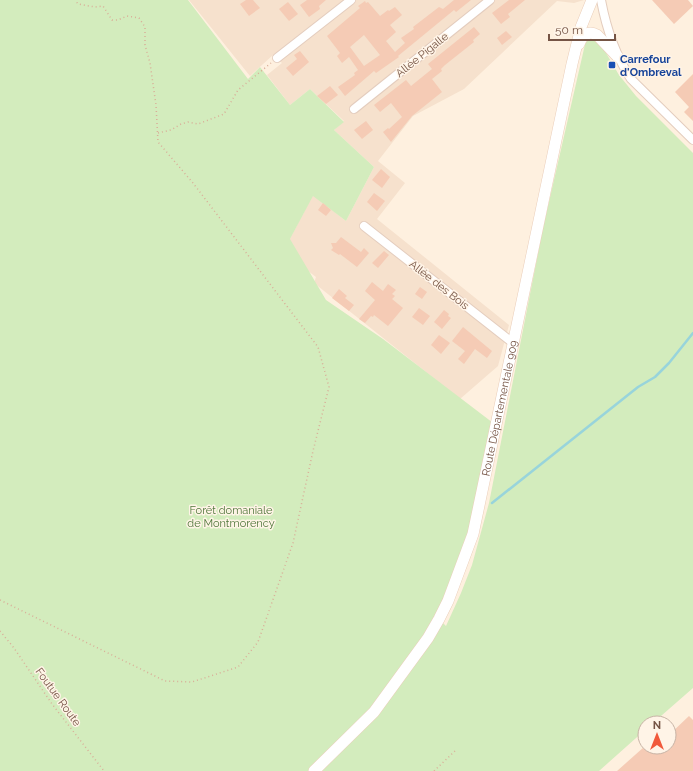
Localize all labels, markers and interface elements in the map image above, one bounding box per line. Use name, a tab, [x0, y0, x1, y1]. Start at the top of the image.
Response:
scale bar	[549, 16, 615, 42]
text: 50 m	[555, 23, 583, 37]
street label: Allée Pigalle	[393, 30, 451, 80]
place label: Carrefour d'Ombreval	[620, 53, 682, 79]
marker: Carrefour d'Ombreval	[607, 60, 617, 70]
street label: Allée des Bois	[407, 258, 471, 312]
street label: Route Départementale 909	[479, 339, 520, 477]
park label: Forêt domaniale de Montmorency	[187, 504, 275, 530]
street label: Foutue Route	[33, 665, 84, 729]
north arrow	[637, 715, 677, 755]
text: N	[653, 719, 661, 732]

